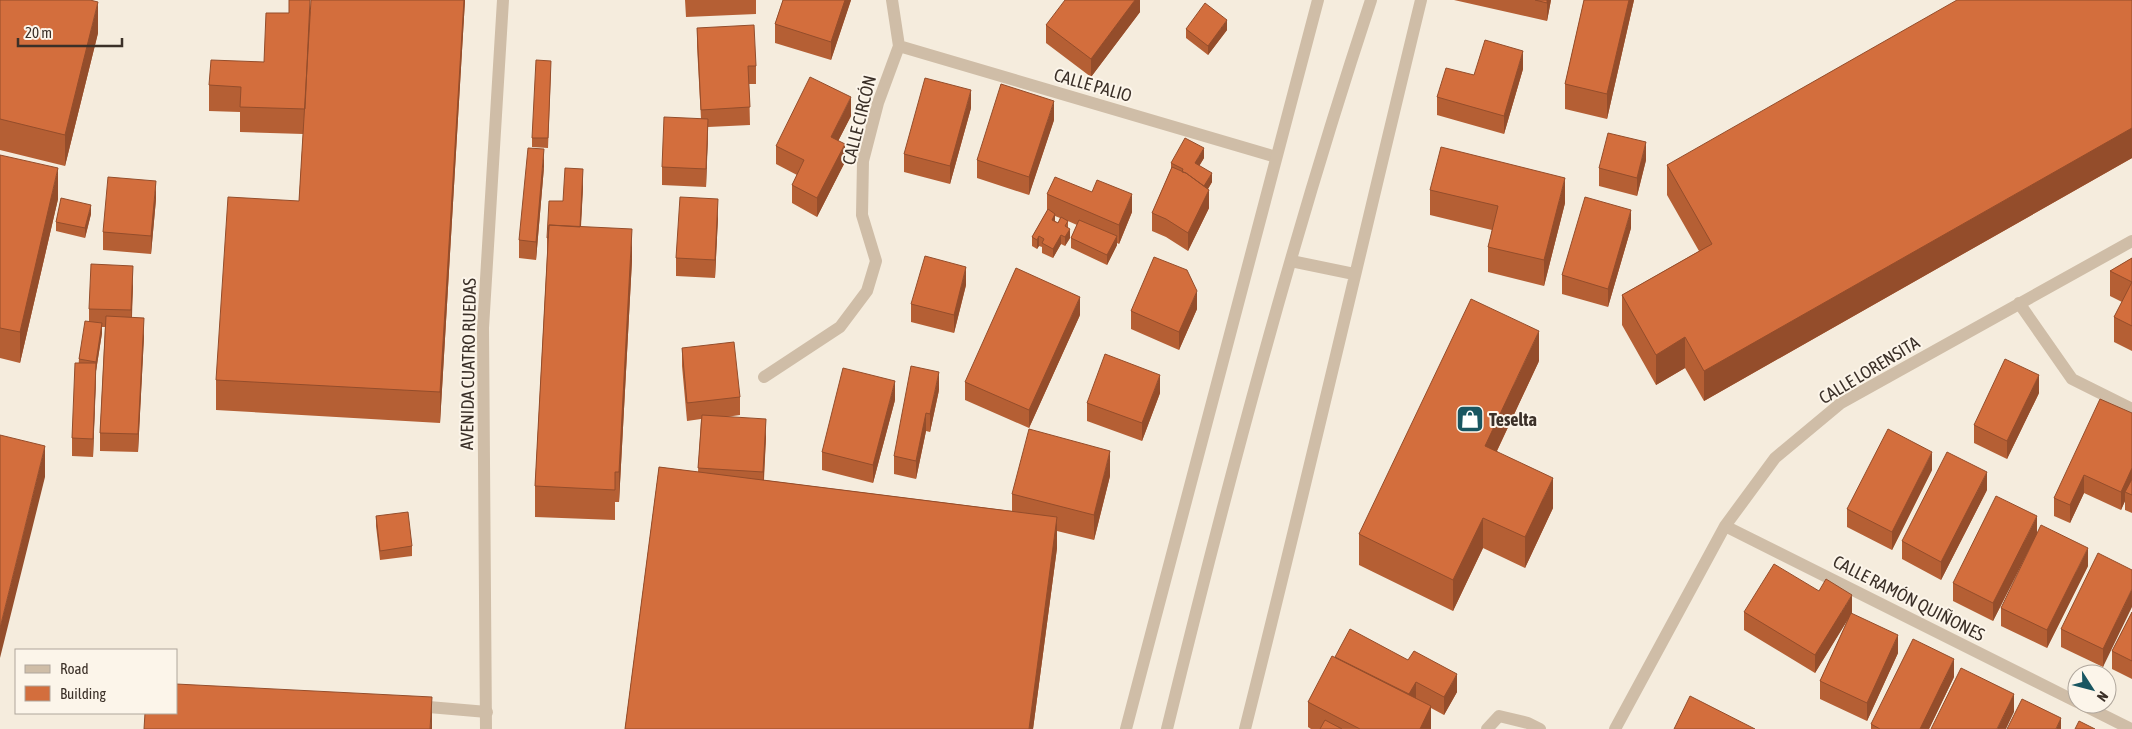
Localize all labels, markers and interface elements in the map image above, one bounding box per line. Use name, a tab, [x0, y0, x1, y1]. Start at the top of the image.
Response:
scale bar	[18, 15, 121, 47]
text: 20 m	[25, 24, 52, 41]
street label: CALLE PALIO	[1052, 64, 1134, 106]
street label: CALLE CIRCÓN	[838, 73, 880, 167]
street label: AVENIDA CUATRO RUEDAS	[456, 277, 480, 450]
street label: CALLE LORENSITA	[1815, 332, 1923, 408]
shop icon: Teselta	[1455, 404, 1485, 434]
place label: Teselta	[1489, 409, 1537, 430]
street label: CALLE RAMÓN QUIÑONES	[1830, 551, 1989, 645]
legend	[15, 649, 178, 714]
text: Road	[60, 660, 89, 677]
north arrow	[2067, 664, 2117, 714]
text: Building	[60, 685, 106, 702]
text: N	[2094, 689, 2111, 705]

